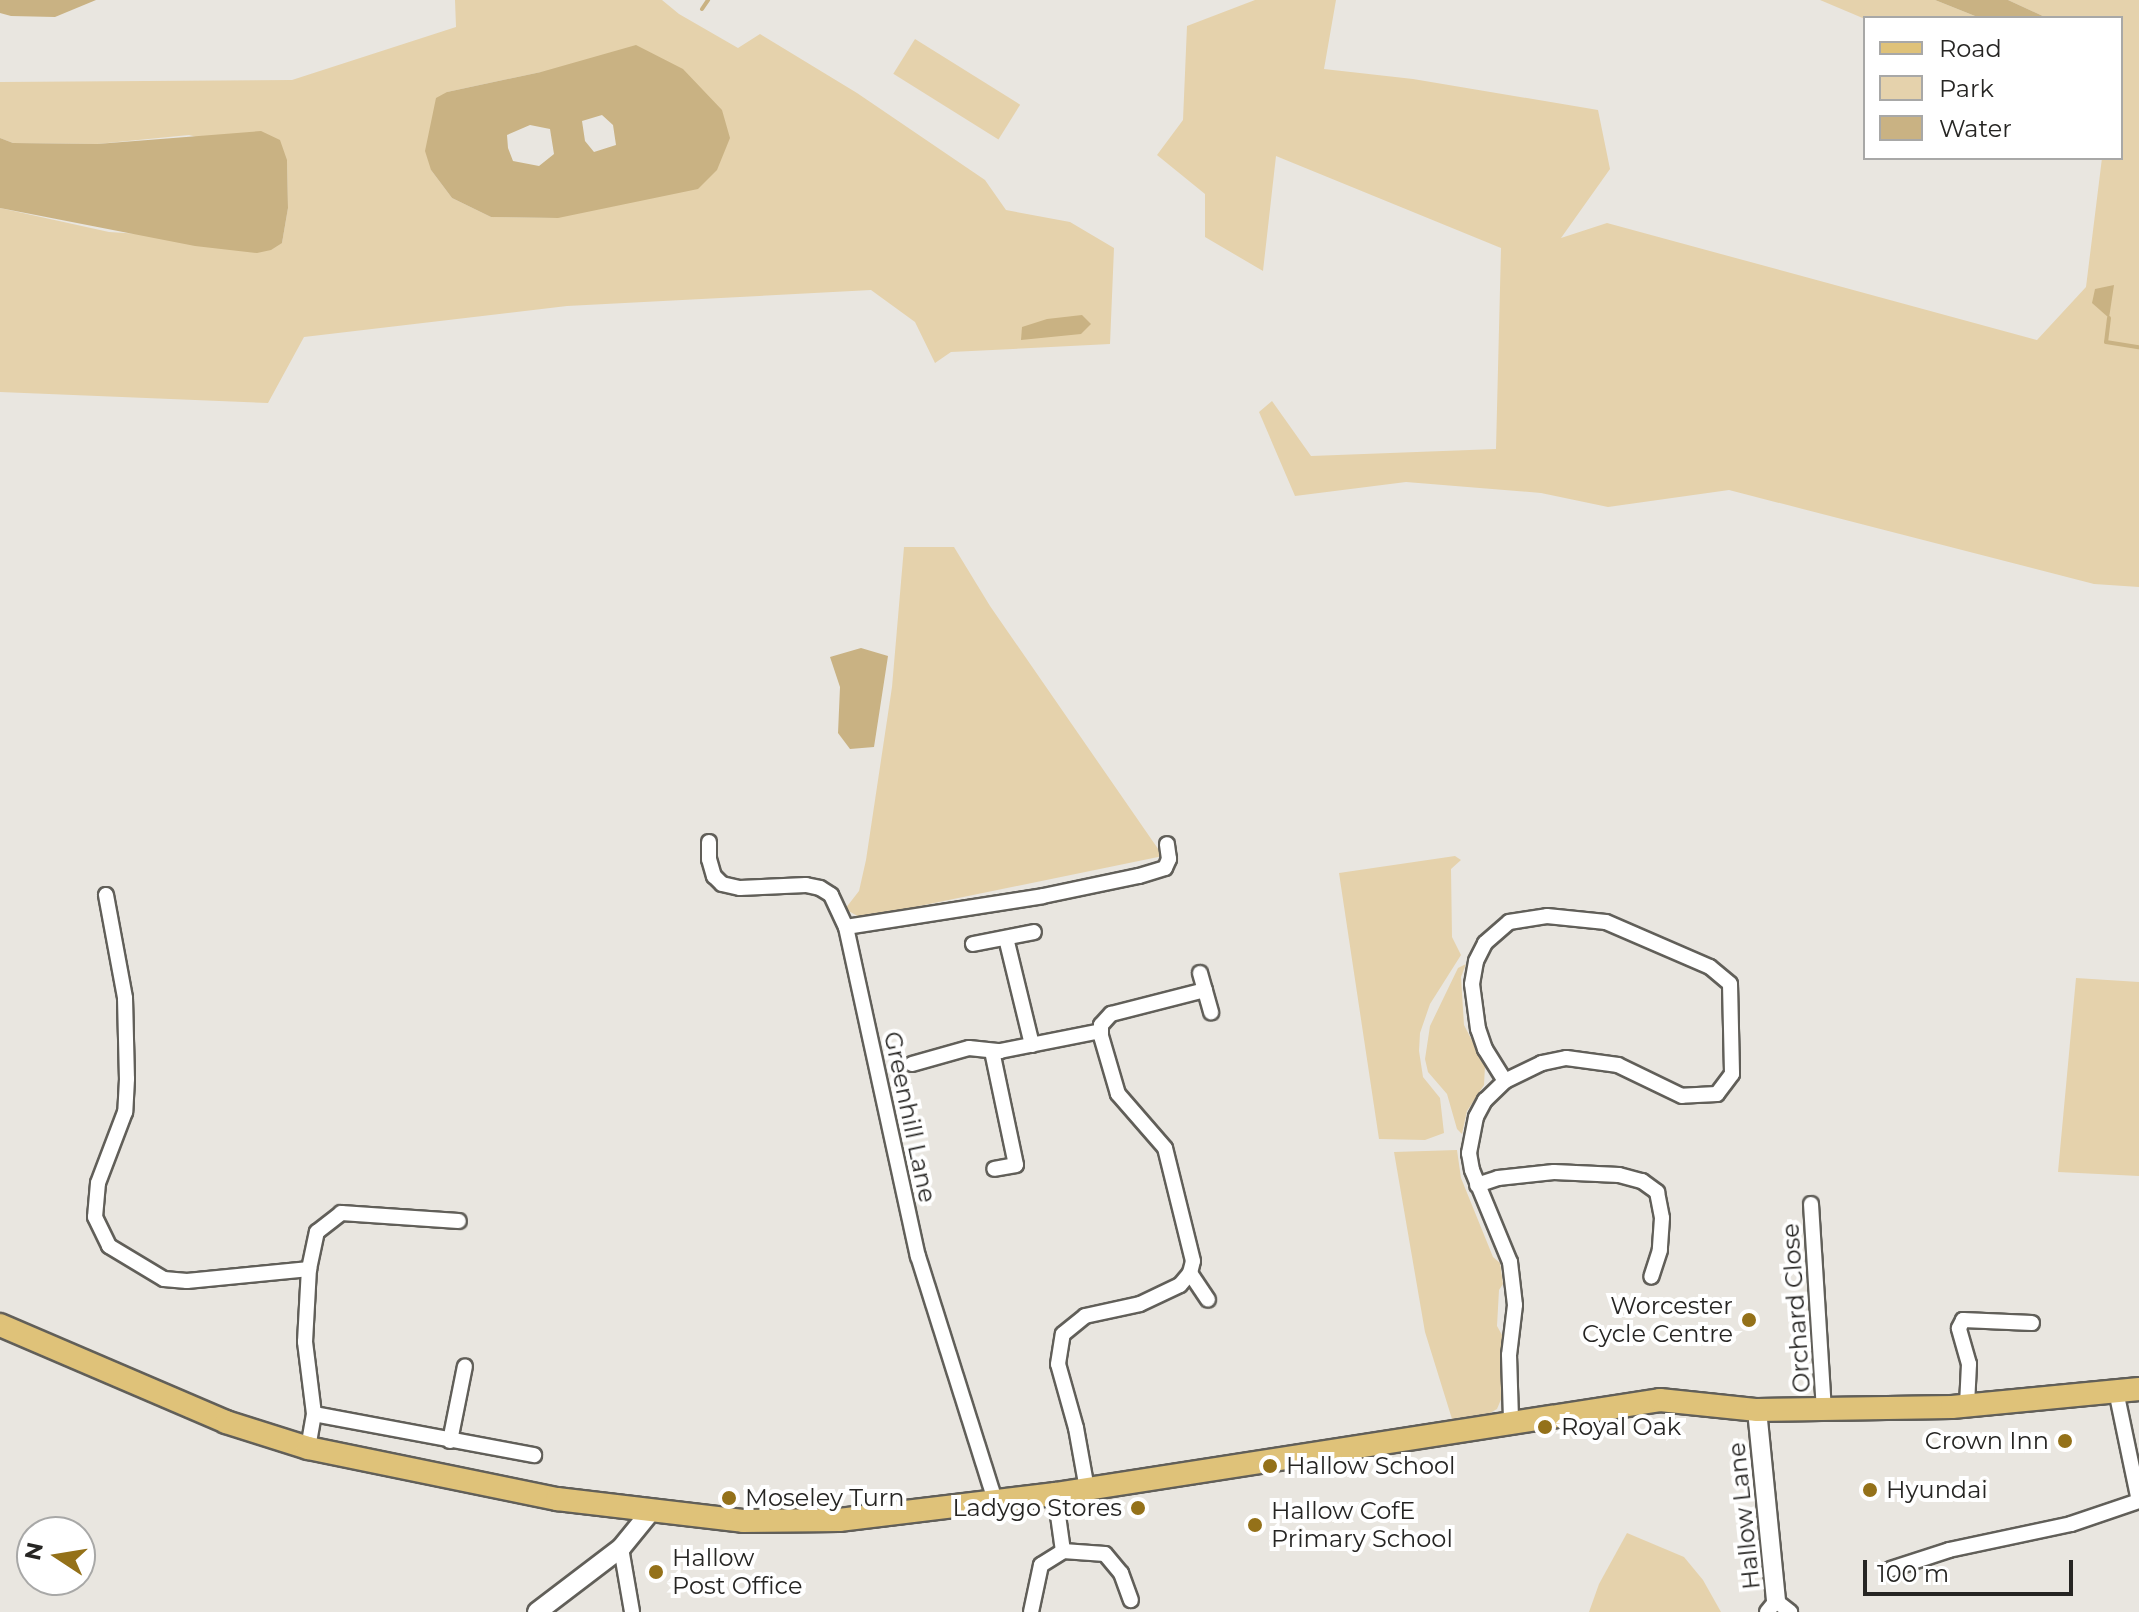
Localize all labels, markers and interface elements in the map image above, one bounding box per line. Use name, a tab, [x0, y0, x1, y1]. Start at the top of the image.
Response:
legend	[1863, 16, 2123, 160]
text: Road	[1939, 34, 2002, 63]
text: Park	[1939, 74, 1994, 103]
text: Water	[1939, 114, 2012, 143]
street label: Greenhill Lane	[878, 1029, 942, 1205]
street label: Orchard Close	[1776, 1222, 1816, 1394]
place label: Worcester Cycle Centre	[1582, 1292, 1733, 1348]
marker: Worcester Cycle Centre	[1740, 1311, 1758, 1329]
place label: Royal Oak	[1561, 1413, 1681, 1441]
marker: Royal Oak	[1536, 1418, 1554, 1436]
place label: Crown Inn	[1925, 1427, 2049, 1455]
marker: Crown Inn	[2056, 1432, 2074, 1450]
street label: Hallow Lane	[1722, 1441, 1766, 1591]
place label: Hallow School	[1286, 1452, 1456, 1480]
marker: Hallow School	[1261, 1457, 1279, 1475]
place label: Hyundai	[1886, 1476, 1988, 1504]
marker: Hyundai	[1861, 1481, 1879, 1499]
place label: Moseley Turn	[745, 1484, 905, 1512]
marker: Moseley Turn	[720, 1489, 738, 1507]
place label: Ladygo Stores	[952, 1494, 1122, 1522]
place label: Hallow CofE Primary School	[1271, 1497, 1453, 1553]
marker: Ladygo Stores	[1129, 1499, 1147, 1517]
north arrow	[16, 1516, 96, 1596]
marker: Hallow CofE Primary School	[1246, 1516, 1264, 1534]
text: N	[19, 1540, 49, 1563]
place label: Hallow Post Office	[672, 1544, 802, 1600]
scale bar	[1867, 1544, 2077, 1594]
text: 100 m	[1877, 1559, 1949, 1588]
marker: Hallow Post Office	[647, 1563, 665, 1581]

